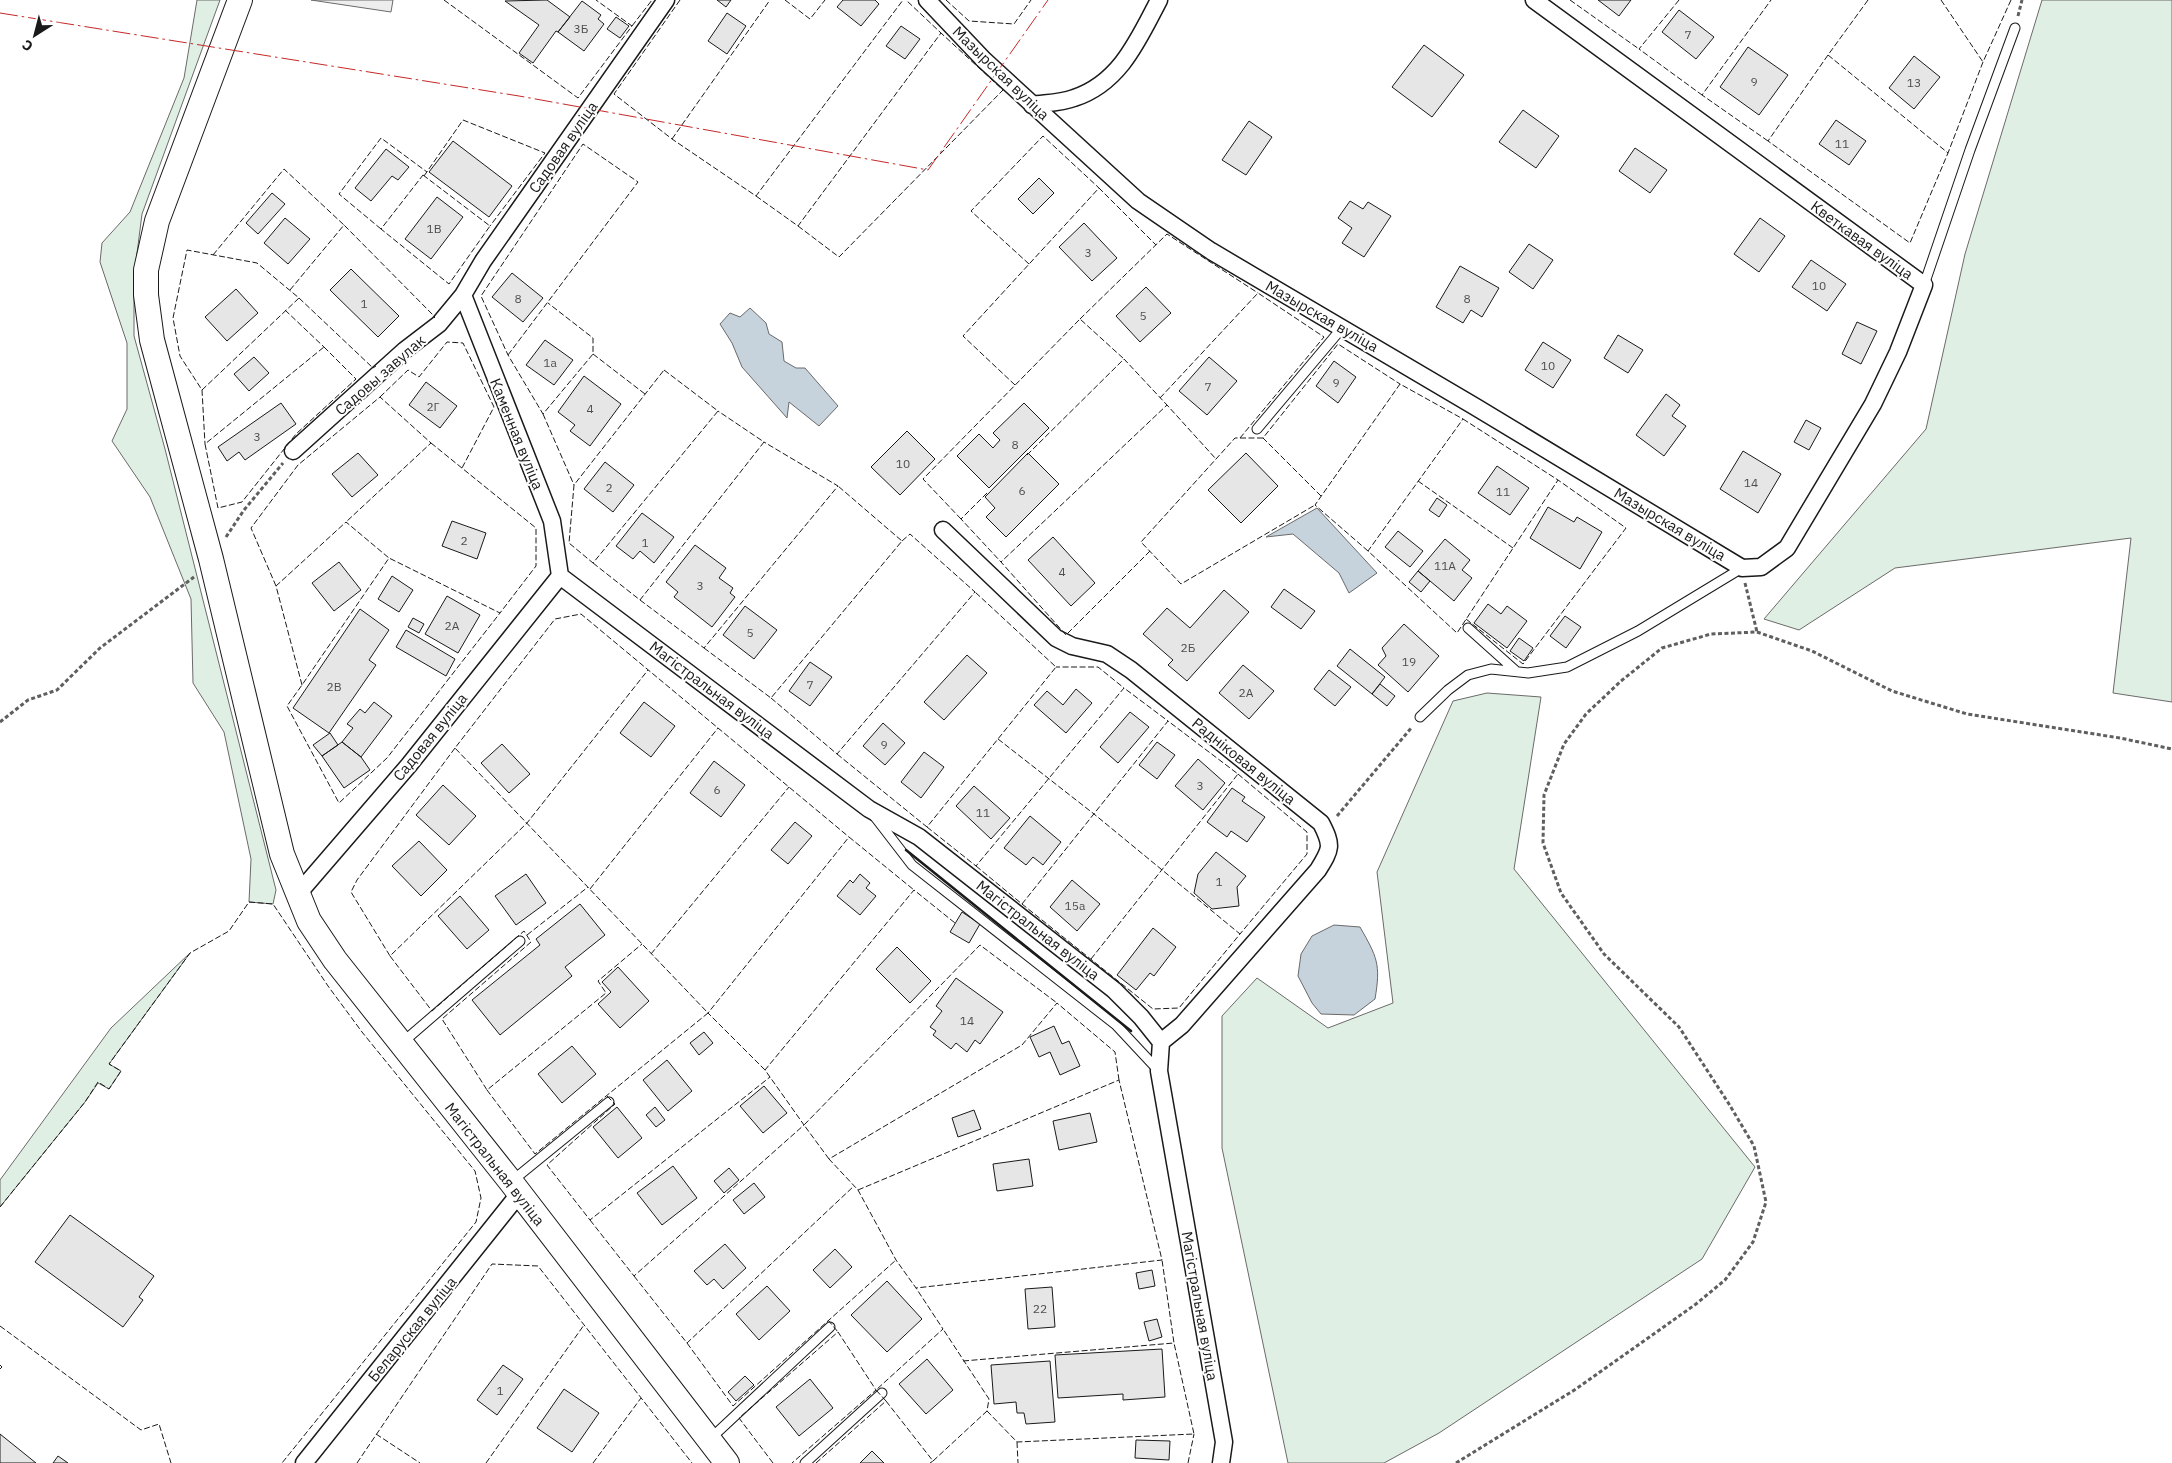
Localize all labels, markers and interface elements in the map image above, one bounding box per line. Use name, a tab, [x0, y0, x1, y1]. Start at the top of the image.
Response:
north arrow	[10, 10, 60, 60]
house number: 3Б	[574, 21, 588, 36]
street label: Мазырская вуліца	[949, 22, 1053, 124]
house number: 7	[1684, 27, 1692, 42]
text: С	[18, 36, 36, 55]
house number: 9	[1750, 74, 1758, 89]
house number: 13	[1907, 75, 1921, 90]
street label: Садовая вуліца	[524, 97, 602, 197]
house number: 11	[1835, 136, 1849, 151]
street label: Кветкавая вуліца	[1807, 196, 1917, 284]
house number: 1В	[426, 221, 442, 236]
house number: 3	[1084, 245, 1092, 260]
street label: Мазырская вуліца	[1262, 276, 1382, 356]
house number: 10	[1812, 278, 1826, 293]
house number: 8	[514, 291, 522, 306]
house number: 8	[1463, 291, 1471, 306]
house number: 1	[360, 296, 368, 311]
house number: 5	[1139, 308, 1147, 323]
street label: Садовы завулак	[331, 331, 429, 419]
house number: 1а	[543, 355, 557, 370]
house number: 10	[1541, 358, 1555, 373]
house number: 9	[1332, 375, 1340, 390]
street label: Каменная вуліца	[486, 376, 548, 492]
house number: 7	[1204, 379, 1212, 394]
house number: 2Г	[426, 399, 440, 414]
house number: 4	[586, 401, 594, 416]
house number: 3	[253, 429, 261, 444]
house number: 8	[1011, 437, 1019, 452]
house number: 10	[896, 456, 910, 471]
house number: 14	[1744, 475, 1758, 490]
house number: 2	[605, 480, 613, 495]
house number: 6	[1018, 483, 1026, 498]
street label: Мазырская вуліца	[1611, 483, 1729, 565]
house number: 11	[1496, 484, 1510, 499]
house number: 2	[460, 533, 468, 548]
house number: 1	[641, 535, 649, 550]
house number: 11А	[1434, 558, 1456, 573]
house number: 4	[1058, 564, 1066, 579]
house number: 3	[696, 578, 704, 593]
house number: 2А	[445, 618, 460, 633]
house number: 5	[746, 625, 754, 640]
street label: Магістральная вуліца	[646, 637, 778, 743]
house number: 2Б	[1181, 640, 1195, 655]
house number: 19	[1402, 654, 1416, 669]
house number: 7	[806, 677, 814, 692]
house number: 2В	[326, 679, 342, 694]
house number: 2А	[1239, 685, 1254, 700]
street label: Садовая вуліца	[389, 689, 471, 785]
street label: Радніковая вуліца	[1188, 713, 1300, 809]
house number: 9	[880, 737, 888, 752]
house number: 3	[1196, 778, 1204, 793]
house number: 6	[713, 782, 721, 797]
house number: 11	[976, 805, 990, 820]
house number: 1	[1215, 874, 1223, 889]
street label: Магістральная вуліца	[972, 876, 1104, 984]
house number: 15а	[1065, 898, 1086, 913]
house number: 14	[960, 1013, 974, 1028]
street label: Магістральная вуліца	[441, 1098, 549, 1230]
street label: Магістральная вуліца	[1177, 1230, 1223, 1382]
street label: Беларуская вуліца	[364, 1272, 460, 1386]
house number: 22	[1033, 1301, 1047, 1316]
house number: 1	[496, 1383, 504, 1398]

